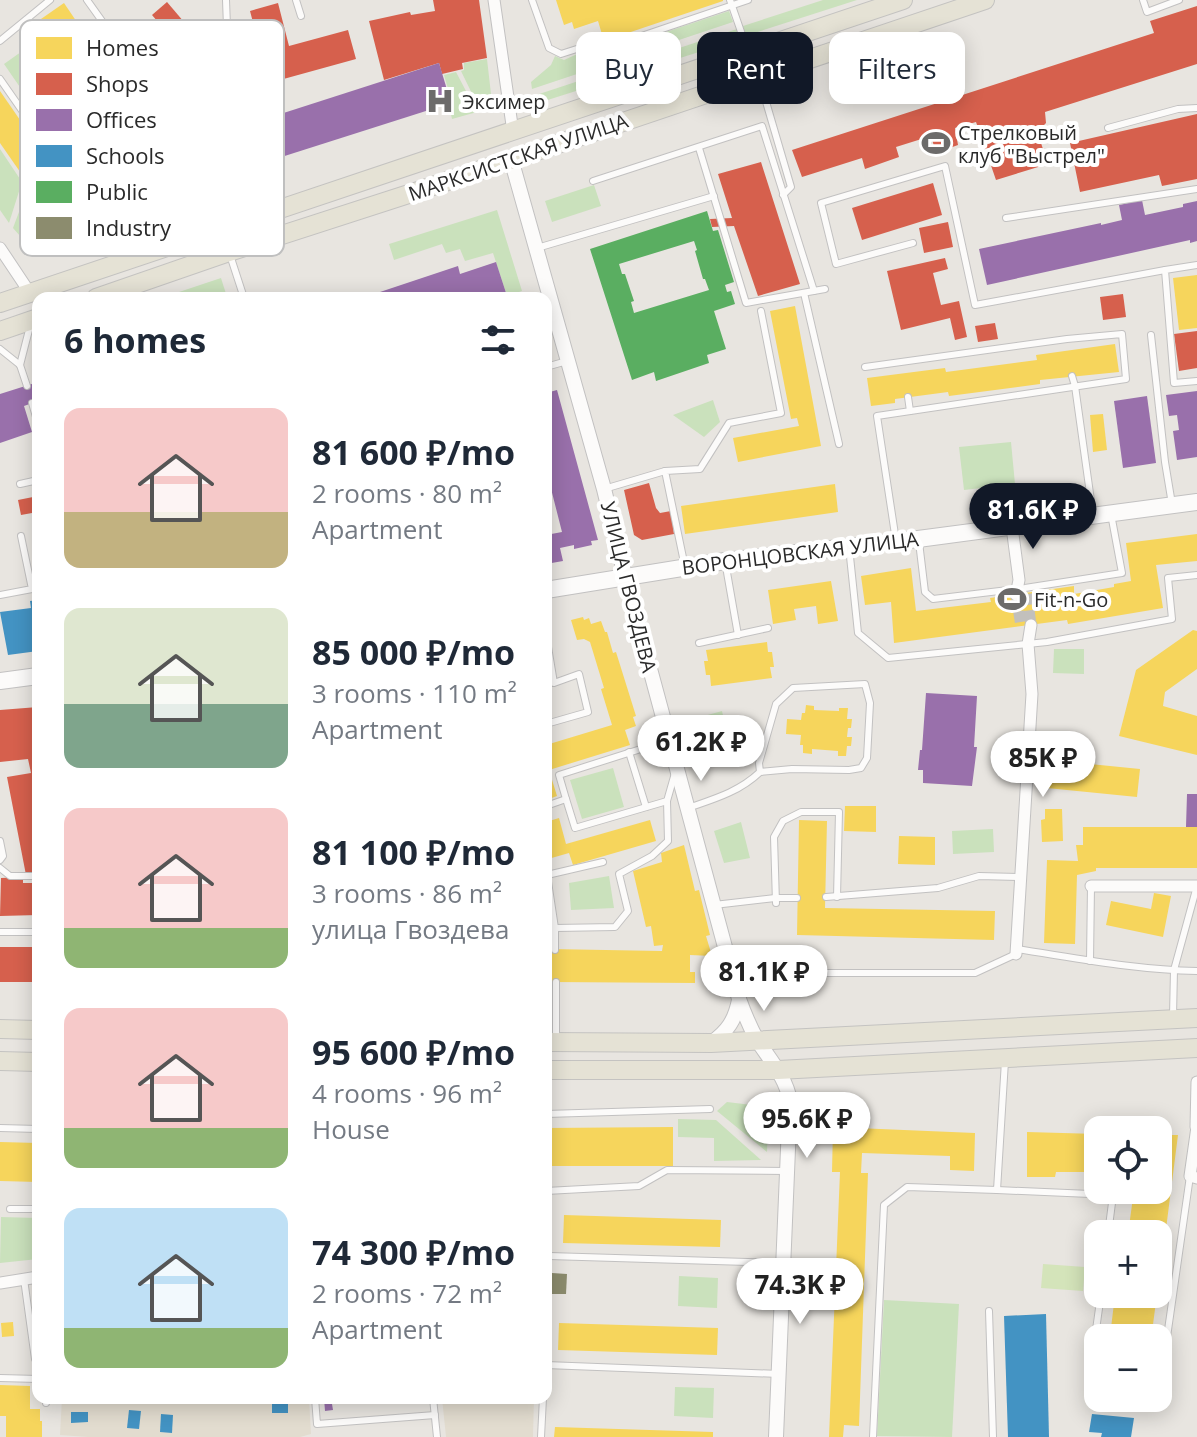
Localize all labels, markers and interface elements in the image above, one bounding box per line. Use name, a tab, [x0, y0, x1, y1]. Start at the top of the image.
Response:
legend	[20, 20, 284, 256]
text: Homes	[86, 32, 159, 62]
chip: Buy	[576, 32, 681, 104]
chip: Rent	[697, 32, 813, 104]
chip: Filters	[829, 32, 965, 104]
text: Shops	[86, 68, 149, 98]
hospital icon: Эксимер	[425, 86, 455, 116]
place label: Эксимер	[462, 88, 545, 115]
text: Offices	[86, 104, 157, 134]
street label: МАРКСИСТСКАЯ УЛИЦА	[405, 107, 632, 207]
place label: Стрелковый клуб "Выстрел"	[958, 119, 1105, 169]
sports icon: Стрелковый клуб "Выстрел"	[921, 128, 951, 158]
text: Schools	[86, 140, 165, 170]
text: Public	[86, 176, 148, 206]
text: Industry	[86, 212, 172, 242]
text: 6 homes	[64, 317, 206, 363]
icon: filters	[476, 318, 520, 362]
text: 81 600 ₽/mo	[312, 429, 515, 475]
icon: home	[128, 440, 224, 536]
text: 2 rooms · 80 m²	[312, 475, 502, 511]
pin: 81.6K ₽	[959, 483, 1107, 551]
text: 81.6K ₽	[987, 491, 1079, 527]
street label: УЛИЦА ГВОЗДЕВА	[595, 499, 663, 676]
text: Apartment	[312, 511, 443, 547]
street label: ВОРОНЦОВСКАЯ УЛИЦА	[680, 525, 920, 581]
sports icon: Fit-n-Go	[997, 584, 1027, 614]
place label: Fit-n-Go	[1034, 586, 1108, 613]
text: 85 000 ₽/mo	[312, 629, 515, 675]
icon: home	[128, 640, 224, 736]
text: 3 rooms · 110 m²	[312, 675, 517, 711]
text: Apartment	[312, 711, 443, 747]
pin: 61.2K ₽	[627, 715, 775, 783]
text: 61.2K ₽	[655, 723, 747, 759]
pin: 85K ₽	[987, 731, 1099, 799]
text: 85K ₽	[1009, 739, 1077, 775]
text: 81 100 ₽/mo	[312, 829, 515, 875]
icon: home	[128, 840, 224, 936]
text: 3 rooms · 86 m²	[312, 875, 502, 911]
text: улица Гвоздева	[312, 911, 510, 947]
pin: 81.1K ₽	[690, 945, 838, 1013]
text: 81.1K ₽	[718, 953, 810, 989]
text: 95 600 ₽/mo	[312, 1029, 515, 1075]
icon: home	[128, 1040, 224, 1136]
text: 4 rooms · 96 m²	[312, 1075, 502, 1111]
pin: 95.6K ₽	[733, 1092, 881, 1160]
text: 95.6K ₽	[761, 1100, 853, 1136]
text: House	[312, 1111, 390, 1147]
map controls	[1084, 1116, 1172, 1412]
button: locate	[1084, 1116, 1172, 1204]
button: +	[1084, 1220, 1172, 1308]
text: 74 300 ₽/mo	[312, 1229, 515, 1275]
icon: home	[128, 1240, 224, 1336]
pin: 74.3K ₽	[726, 1258, 874, 1326]
text: 74.3K ₽	[754, 1266, 846, 1302]
text: 2 rooms · 72 m²	[312, 1275, 502, 1311]
text: Apartment	[312, 1311, 443, 1347]
button: −	[1084, 1324, 1172, 1412]

